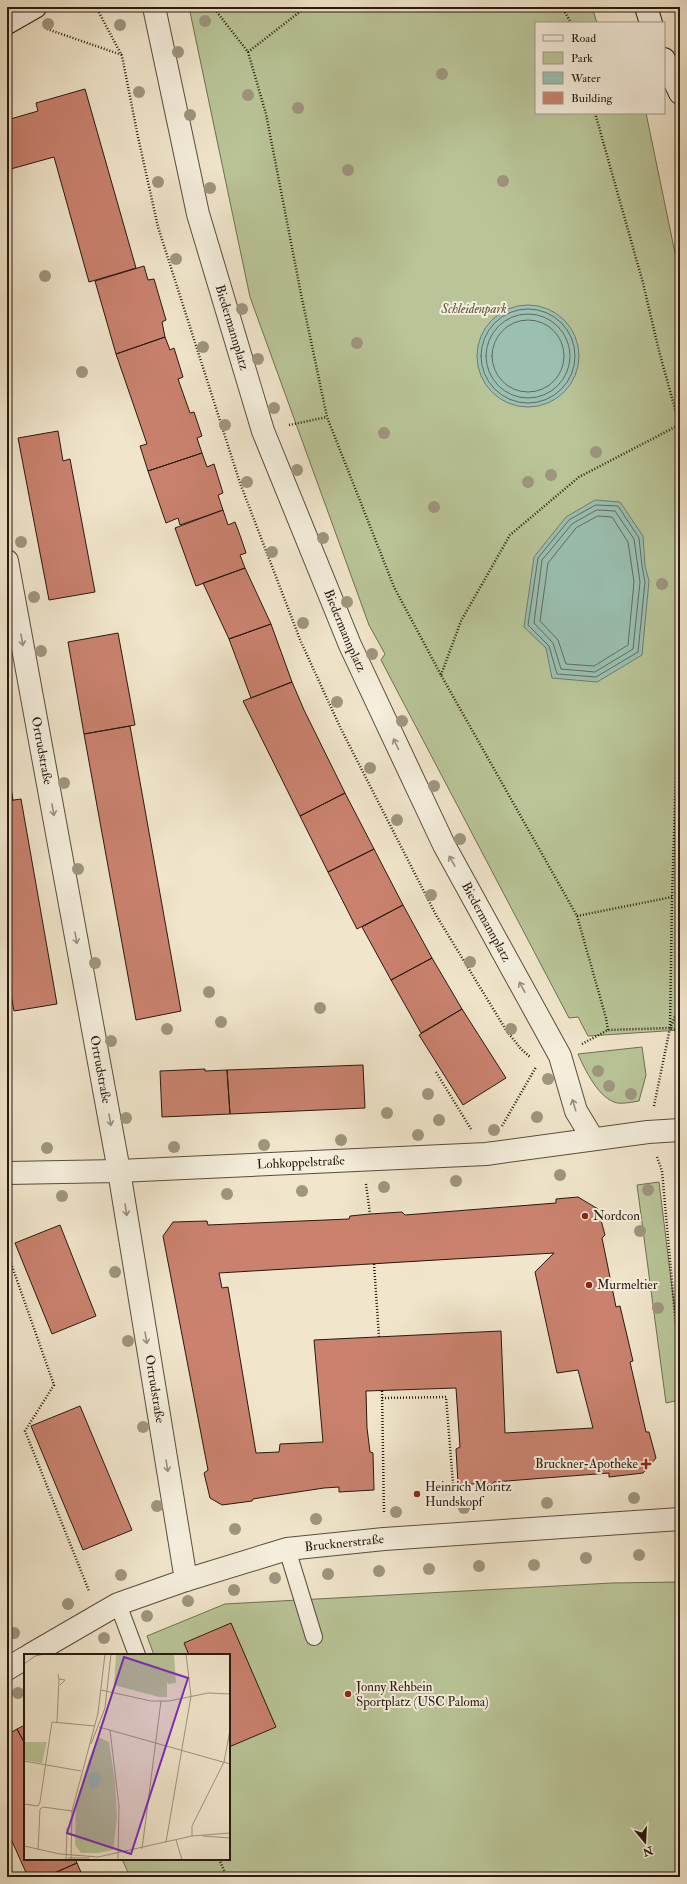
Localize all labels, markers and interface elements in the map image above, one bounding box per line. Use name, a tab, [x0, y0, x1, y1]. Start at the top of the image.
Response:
legend	[535, 22, 665, 114]
text: Road	[571, 31, 596, 46]
text: Park	[571, 51, 593, 66]
text: Water	[570, 71, 601, 86]
text: Building	[571, 91, 614, 106]
street label: Biedermannplatz	[212, 283, 253, 373]
park label: Schleidenpark	[440, 301, 507, 317]
street label: Biedermannplatz	[320, 587, 370, 675]
one-way arrow	[18, 634, 26, 647]
street label: Ortrudstraße	[28, 715, 56, 787]
one-way arrow	[392, 738, 399, 750]
one-way arrow	[49, 803, 57, 816]
one-way arrow	[448, 855, 456, 867]
street label: Biedermannplatz	[458, 879, 515, 965]
one-way arrow	[73, 931, 81, 944]
one-way arrow	[518, 981, 525, 993]
street label: Ortrudstraße	[86, 1034, 115, 1105]
one-way arrow	[570, 1099, 578, 1111]
one-way arrow	[106, 1114, 114, 1127]
street label: Lohkoppelstraße	[256, 1153, 346, 1173]
one-way arrow	[122, 1203, 130, 1216]
place label: Nordcon	[593, 1208, 640, 1224]
marker: Nordcon	[580, 1211, 590, 1221]
place label: Murmeltier	[597, 1277, 658, 1293]
marker: Murmeltier	[584, 1280, 594, 1290]
one-way arrow	[143, 1331, 151, 1344]
street label: Ortrudstraße	[141, 1354, 168, 1425]
place label: Bruckner-Apotheke	[535, 1456, 639, 1473]
one-way arrow	[163, 1459, 171, 1472]
marker: Bruckner-Apotheke	[641, 1459, 651, 1469]
place label: Heinrich Moritz Hundskopf	[425, 1479, 512, 1511]
marker: Heinrich Moritz Hundskopf	[412, 1489, 422, 1499]
street label: Brucknerstraße	[304, 1531, 385, 1555]
inset map	[24, 1654, 230, 1860]
place label: Jonny Rehbein Sportplatz (USC Paloma)	[355, 1679, 489, 1711]
marker: Jonny Rehbein Sportplatz (USC Paloma)	[343, 1689, 353, 1699]
north arrow	[625, 1822, 665, 1862]
text: N	[640, 1843, 656, 1859]

